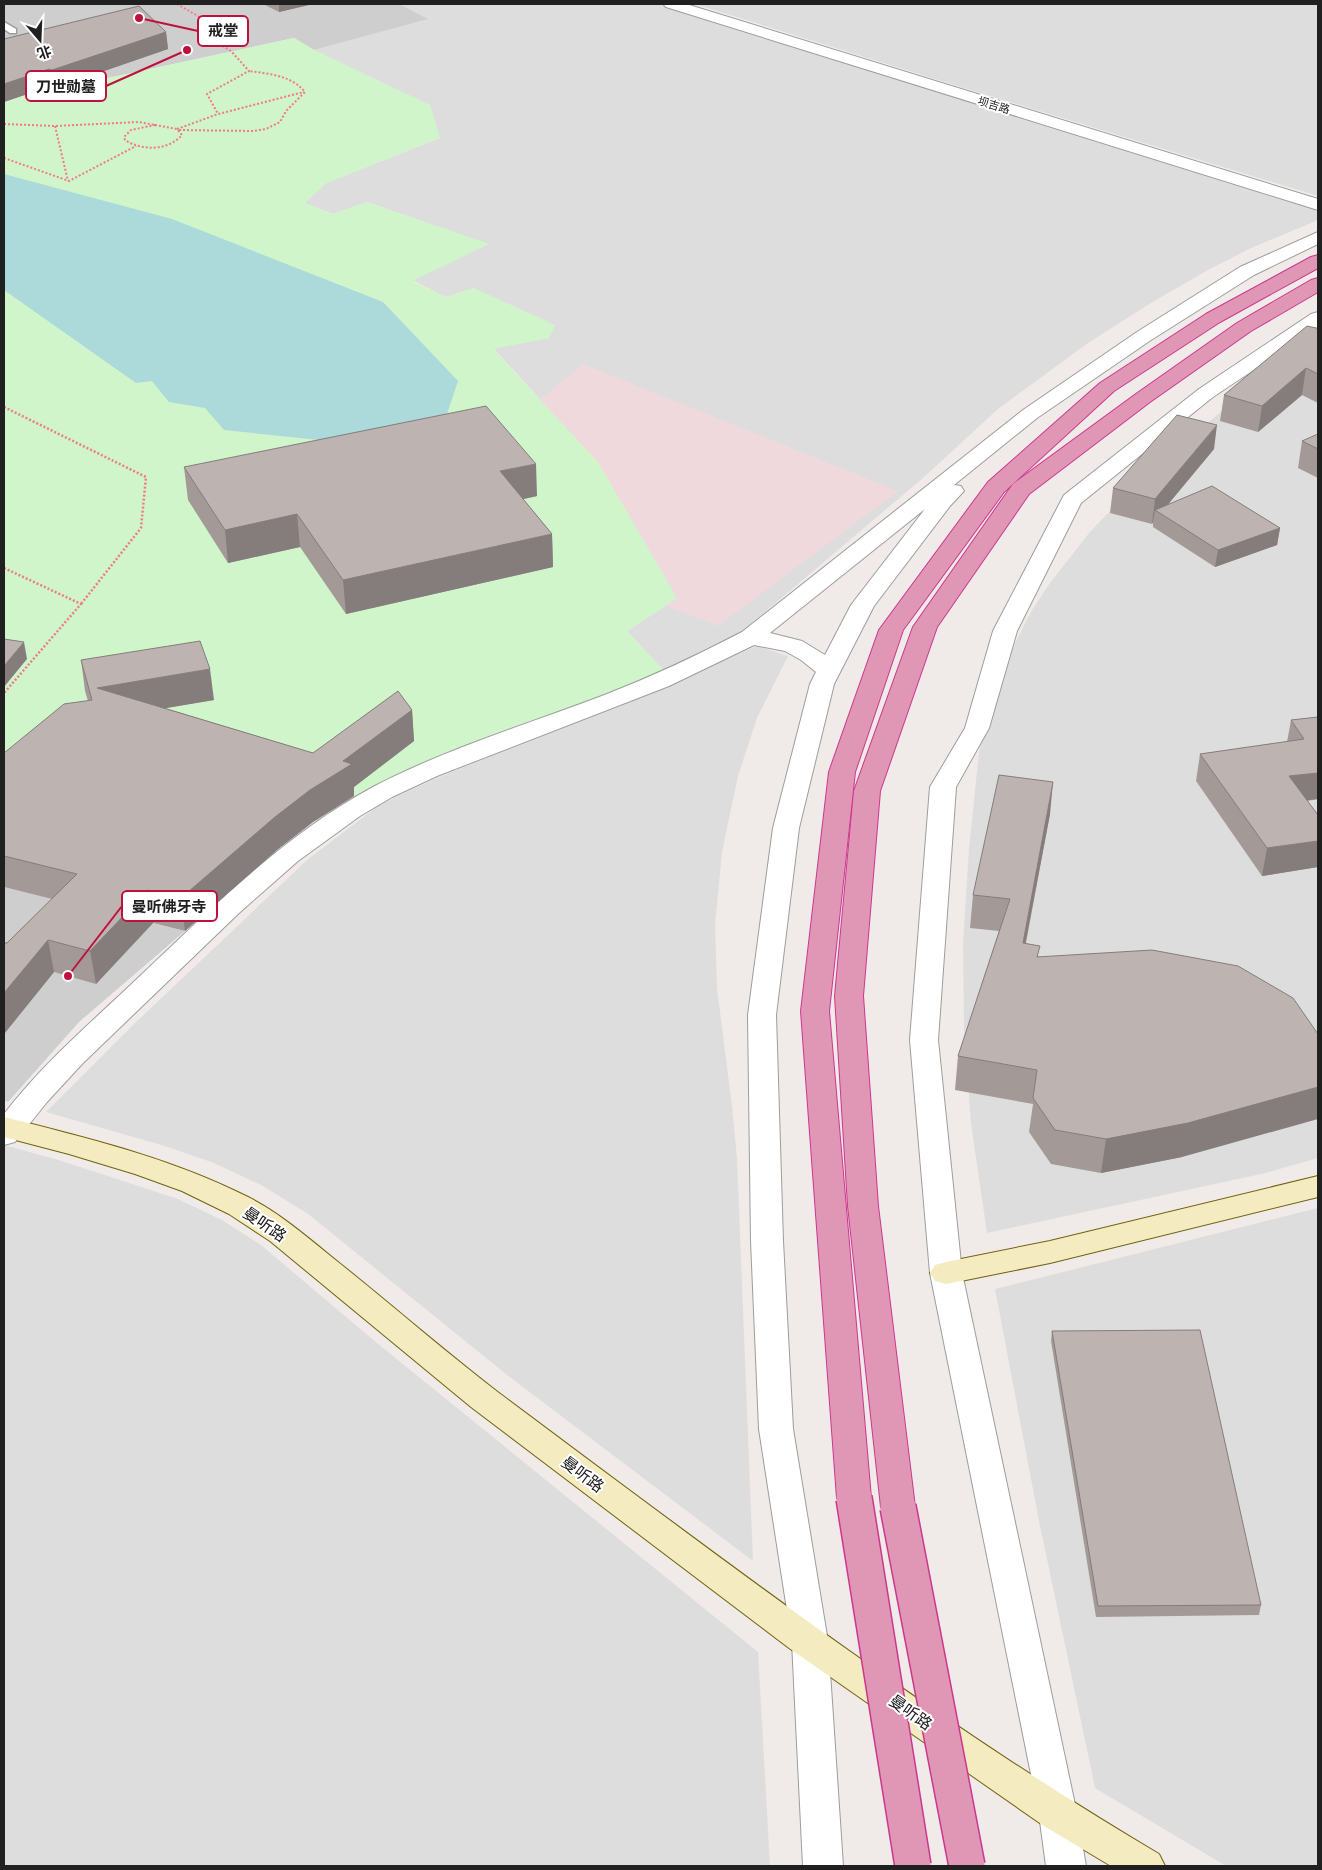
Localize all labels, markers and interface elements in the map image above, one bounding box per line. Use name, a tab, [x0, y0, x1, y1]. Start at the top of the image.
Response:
north arrow	[15, 15, 65, 65]
callout: 戒堂	[198, 16, 248, 46]
text: 戒堂	[208, 22, 238, 39]
text: 北	[35, 42, 53, 62]
callout: 刀世勋墓	[26, 71, 106, 101]
text: 刀世勋墓	[36, 78, 96, 95]
street label: 坝吉路	[976, 94, 1012, 116]
callout: 曼听佛牙寺	[122, 891, 217, 921]
text: 曼听佛牙寺	[131, 898, 207, 915]
street label: 曼听路	[240, 1203, 290, 1245]
street label: 曼听路	[558, 1452, 608, 1496]
street label: 曼听路	[886, 1691, 936, 1733]

